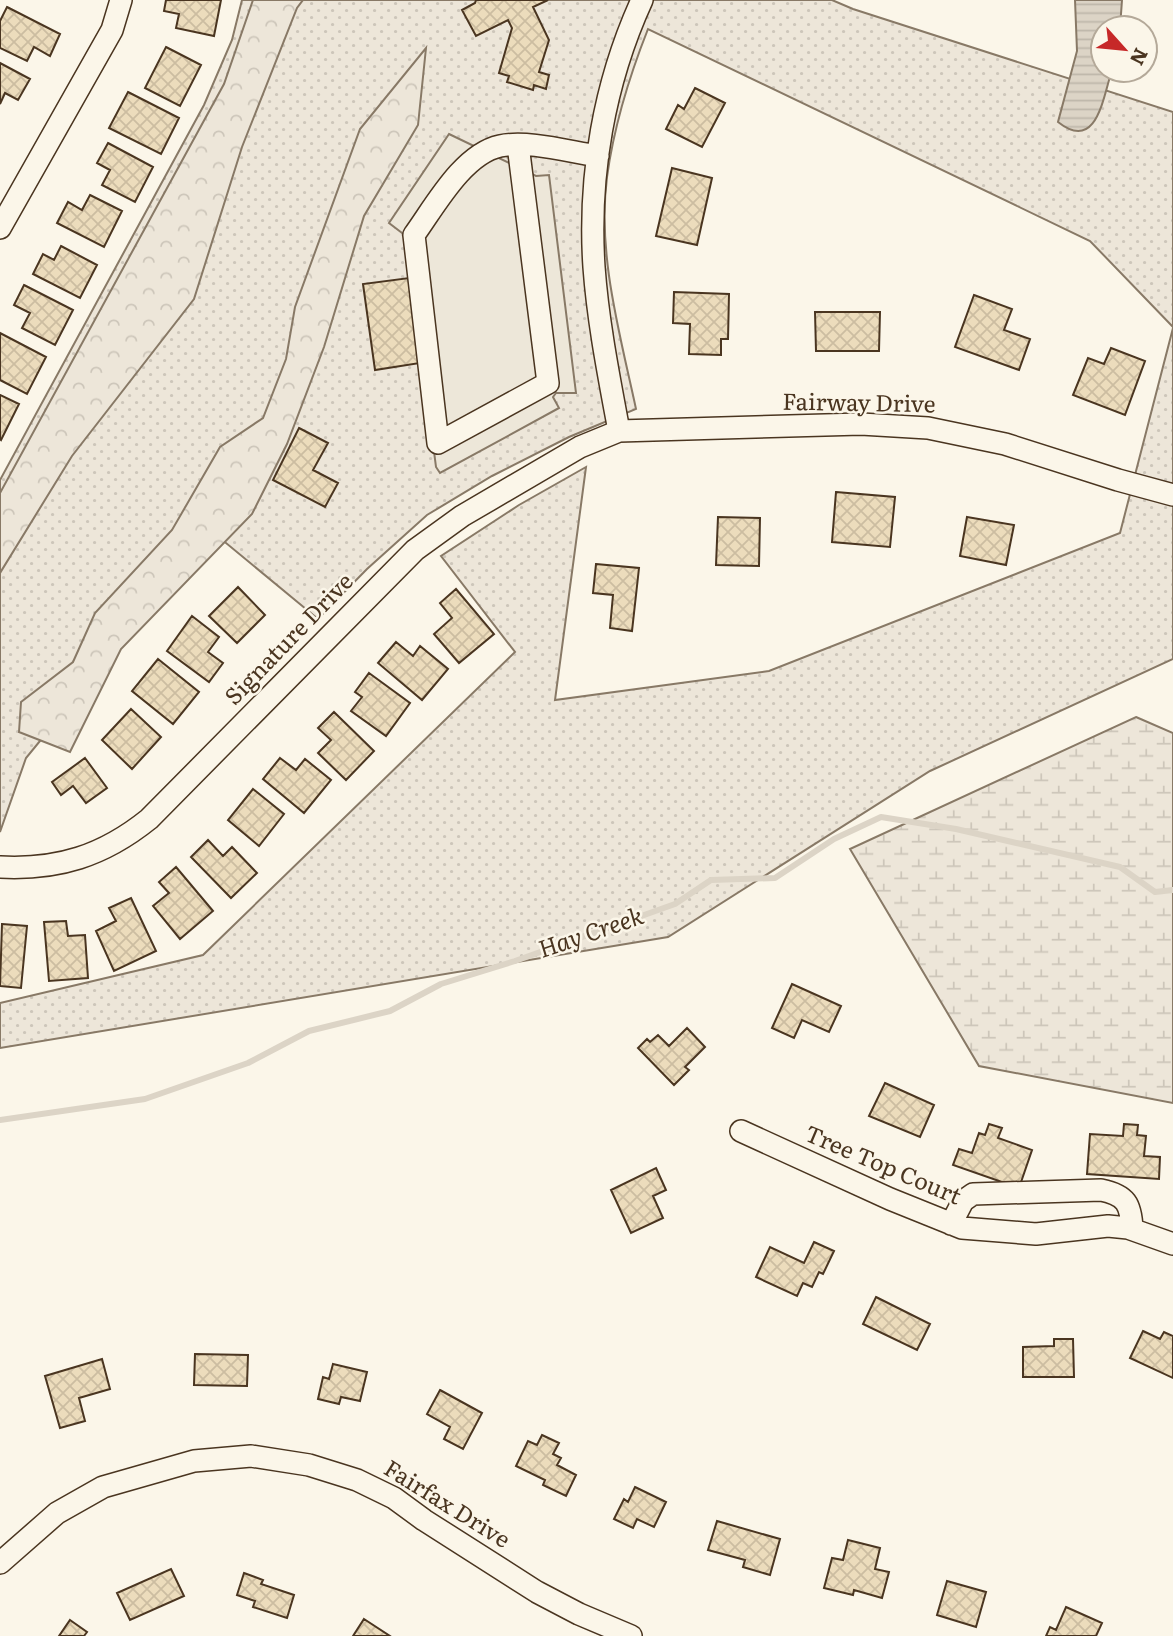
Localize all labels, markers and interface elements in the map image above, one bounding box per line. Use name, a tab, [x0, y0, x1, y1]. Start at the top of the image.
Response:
north arrow	[1089, 14, 1159, 84]
text: N	[1124, 44, 1156, 71]
street label: Fairway Drive	[782, 383, 936, 419]
street label: Signature Drive	[215, 564, 360, 711]
water label: Hay Creek	[533, 896, 648, 965]
street label: Tree Top Court	[800, 1115, 968, 1212]
street label: Fairfax Drive	[378, 1450, 518, 1555]

